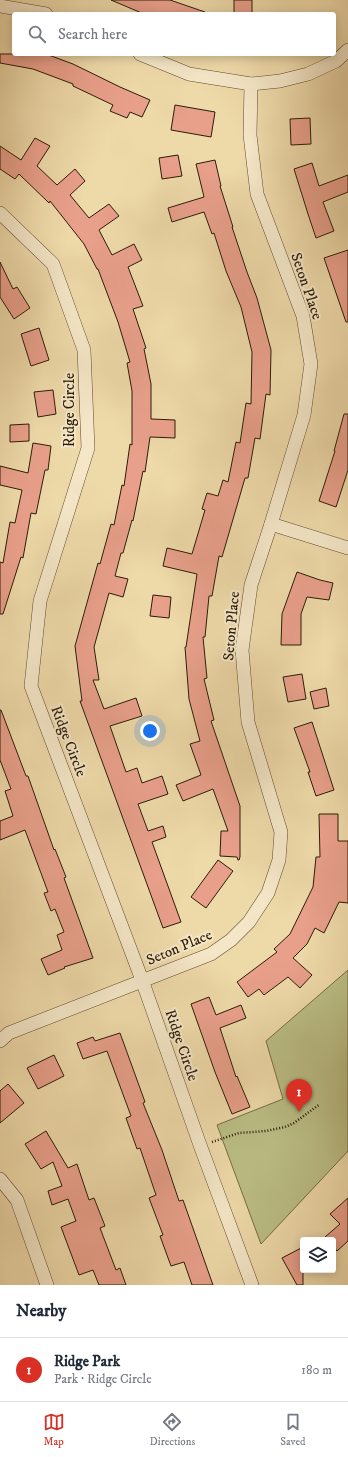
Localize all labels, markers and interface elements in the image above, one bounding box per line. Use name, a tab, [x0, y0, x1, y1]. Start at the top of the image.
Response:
search box	[12, 12, 336, 56]
icon: search	[26, 23, 48, 45]
text: Search here	[58, 25, 127, 44]
street label: Seton Place	[286, 250, 327, 322]
street label: Ridge Circle	[60, 373, 79, 447]
street label: Seton Place	[219, 591, 244, 661]
street label: Ridge Circle	[46, 703, 91, 779]
your location	[140, 721, 160, 741]
street label: Seton Place	[144, 925, 215, 970]
street label: Ridge Circle	[160, 1007, 203, 1083]
pin: 1	[286, 1079, 312, 1112]
map controls	[300, 1237, 336, 1273]
button: layers	[300, 1237, 336, 1273]
text: Nearby	[16, 1300, 66, 1322]
text: Ridge Park	[54, 1352, 120, 1371]
text: 1	[27, 1362, 31, 1378]
text: 180 m	[301, 1362, 332, 1378]
text: Park · Ridge Circle	[54, 1371, 152, 1387]
tab: Map	[43, 1411, 65, 1449]
tab: Directions	[150, 1411, 195, 1449]
tab: Saved	[280, 1411, 305, 1449]

